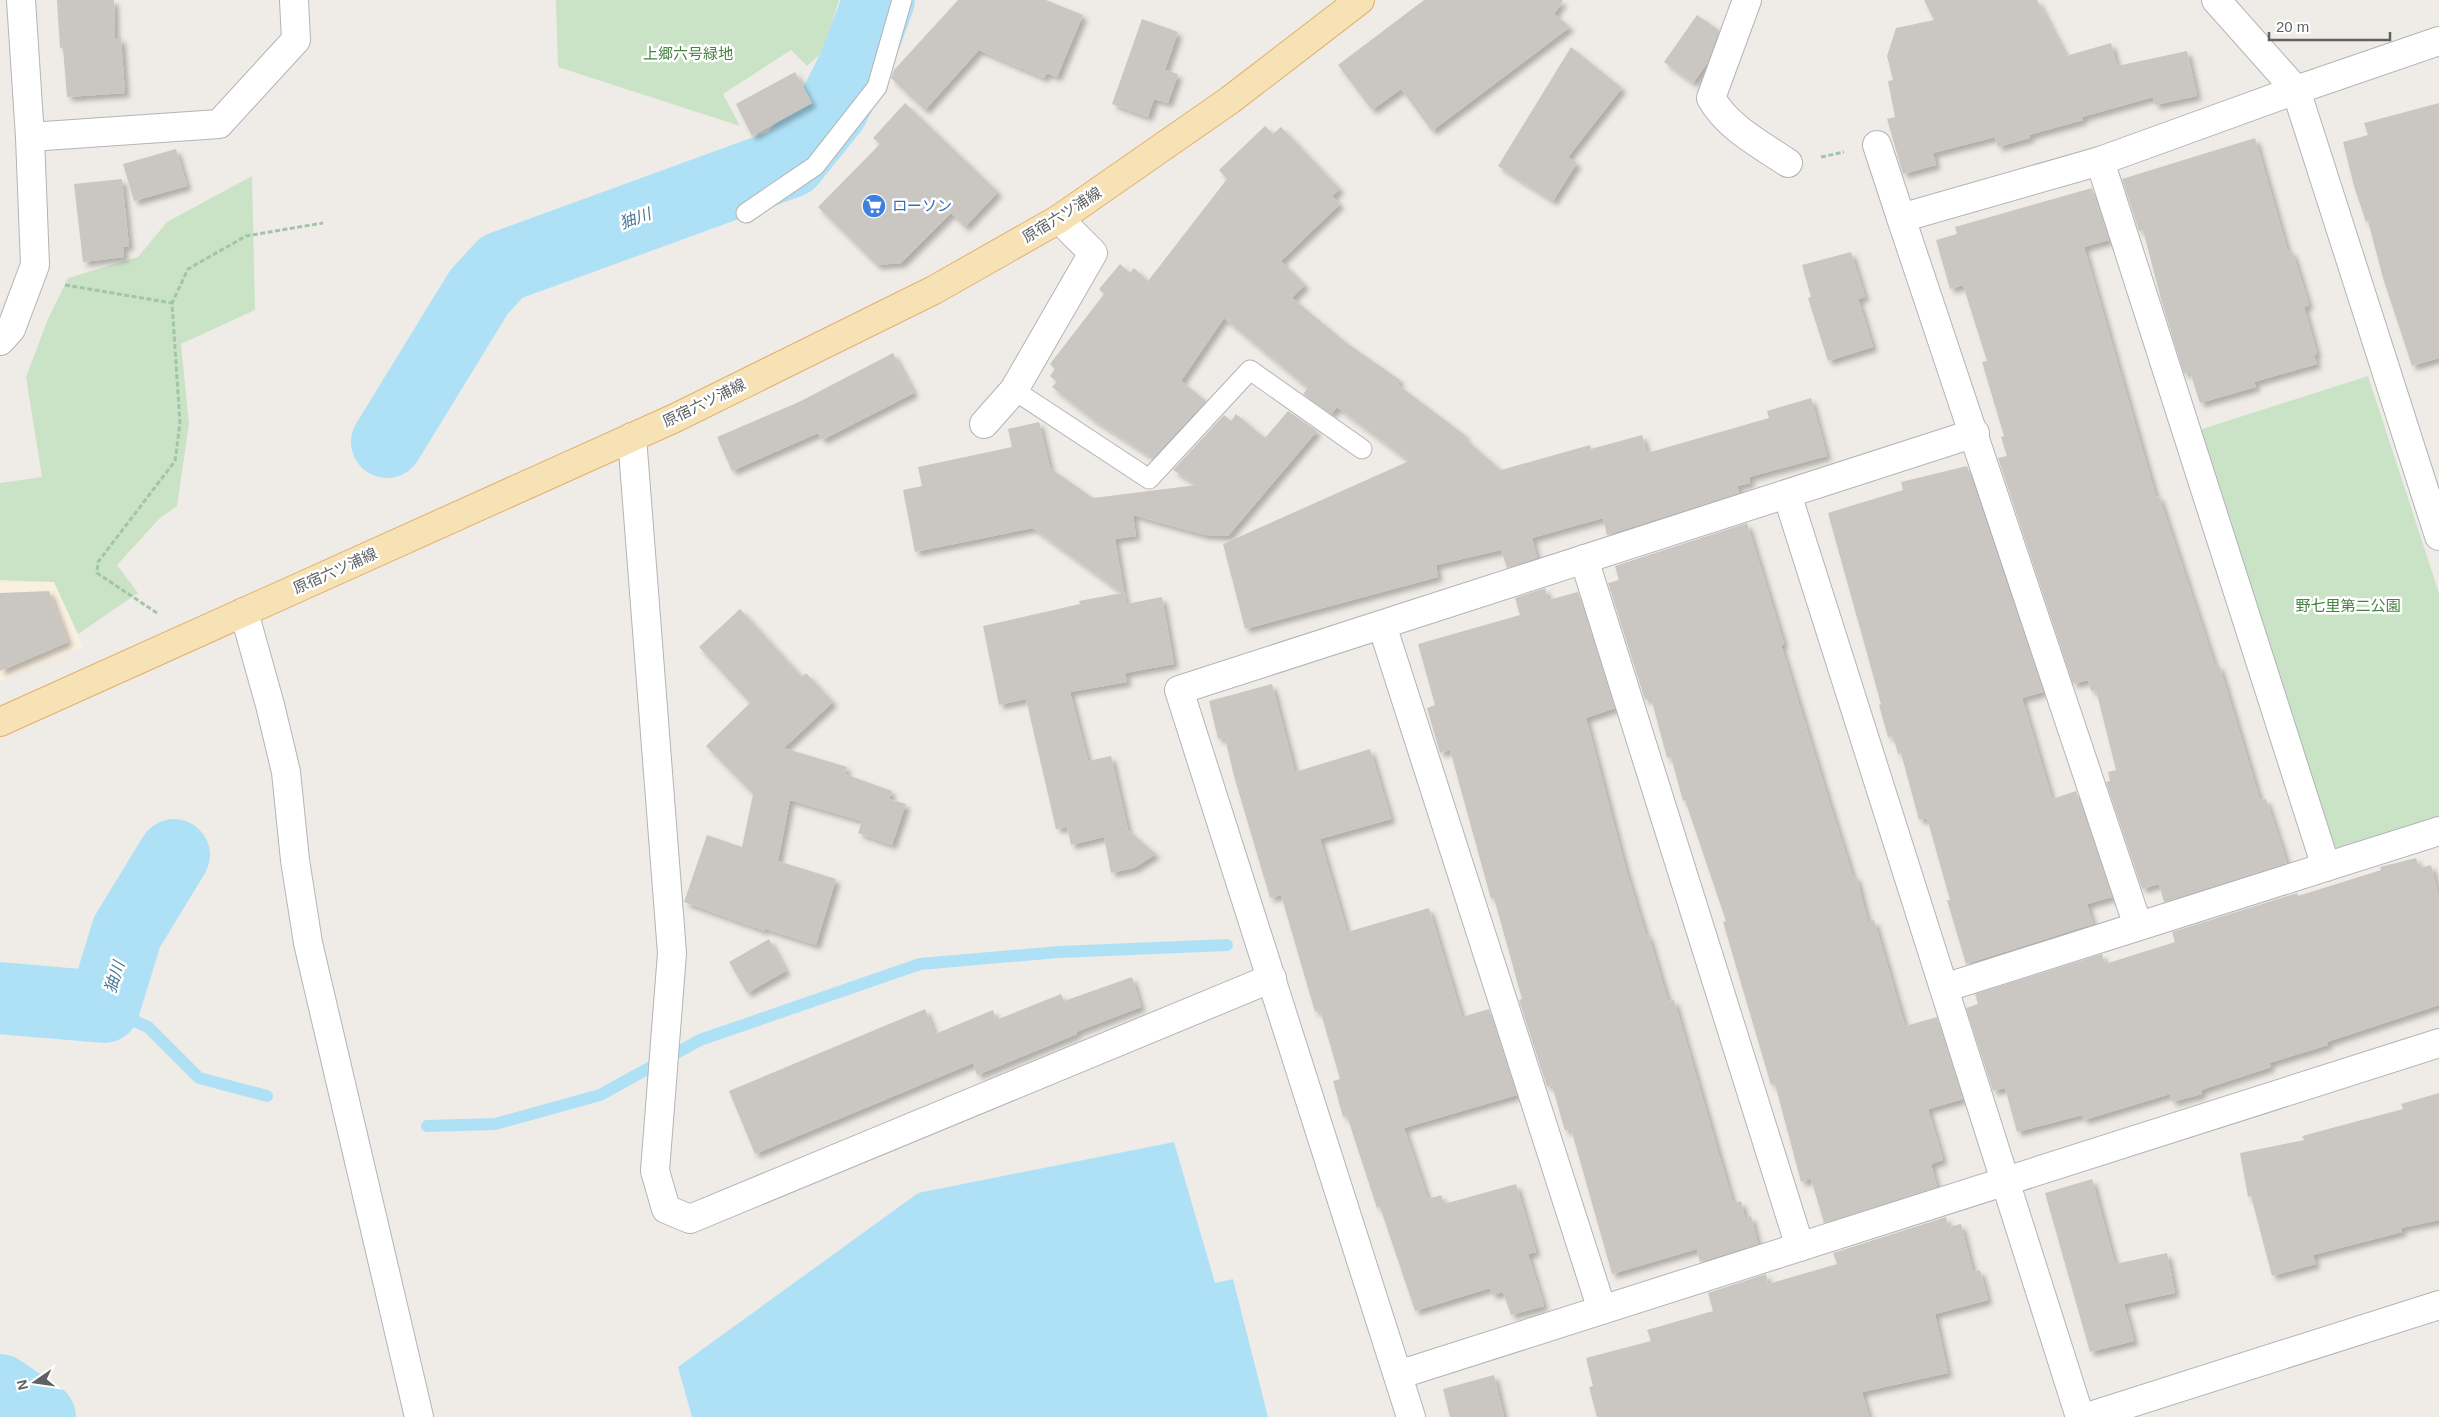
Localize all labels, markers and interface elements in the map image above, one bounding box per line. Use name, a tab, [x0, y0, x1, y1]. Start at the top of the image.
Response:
scale bar	[2269, 10, 2390, 42]
text: 20 m	[2276, 18, 2309, 35]
park label: 上郷六号緑地	[643, 45, 733, 62]
street label: 原宿六ツ浦線	[1019, 184, 1104, 246]
supermarket icon: ローソン	[861, 193, 887, 219]
place label: ローソン	[892, 197, 952, 214]
water label: 㹨川	[617, 204, 655, 232]
street label: 原宿六ツ浦線	[660, 375, 748, 430]
street label: 原宿六ツ浦線	[290, 544, 379, 597]
park label: 野七里第二公園	[2295, 597, 2401, 614]
water label: 㹨川	[102, 957, 128, 995]
north arrow	[10, 1357, 60, 1407]
text: N	[13, 1378, 31, 1392]

